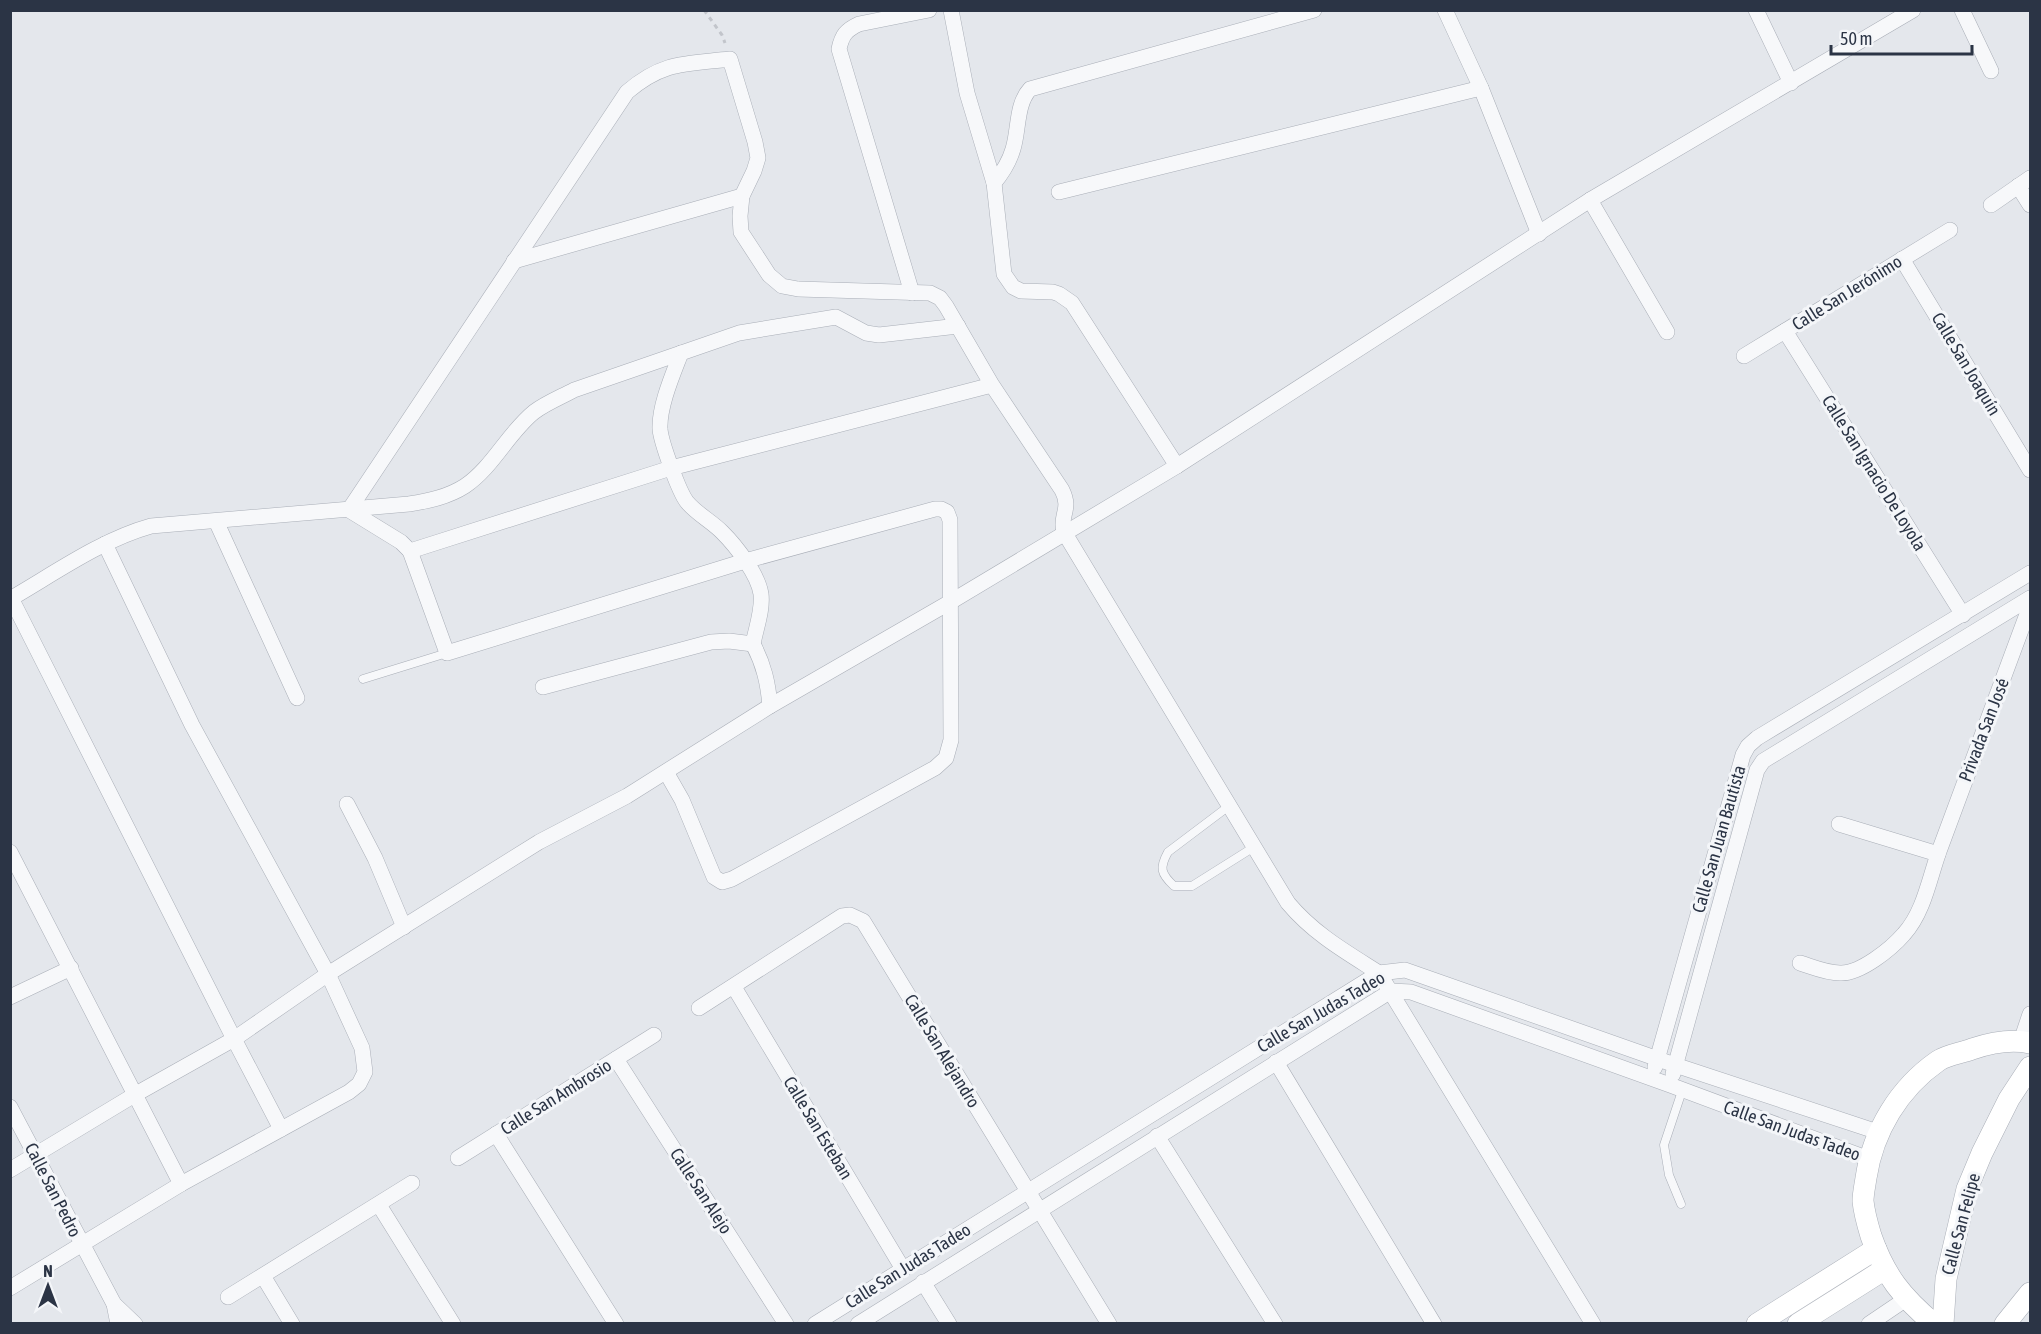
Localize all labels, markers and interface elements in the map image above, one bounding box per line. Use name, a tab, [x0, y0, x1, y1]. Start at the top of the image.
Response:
scale bar	[1831, 18, 1972, 56]
text: 50 m	[1840, 28, 1872, 49]
street label: Calle San Jerónimo	[1788, 250, 1906, 335]
street label: Calle San Joaquín	[1927, 308, 2005, 419]
street label: Calle San Ignacio De Loyola	[1818, 391, 1931, 554]
street label: Privada San José	[1954, 675, 2013, 785]
street label: Calle San Juan Bautista	[1687, 763, 1750, 915]
street label: Calle San Judas Tadeo	[1253, 967, 1388, 1057]
street label: Calle San Alejandro	[900, 990, 985, 1111]
street label: Calle San Ambrosio	[496, 1054, 615, 1139]
street label: Calle San Esteban	[779, 1072, 857, 1183]
street label: Calle San Judas Tadeo	[1721, 1096, 1863, 1165]
street label: Calle San Pedro	[21, 1139, 86, 1240]
street label: Calle San Alejo	[666, 1144, 737, 1237]
street label: Calle San Felipe	[1937, 1171, 1984, 1277]
street label: Calle San Judas Tadeo	[841, 1219, 974, 1313]
north arrow	[18, 1256, 78, 1316]
text: N	[43, 1262, 53, 1280]

